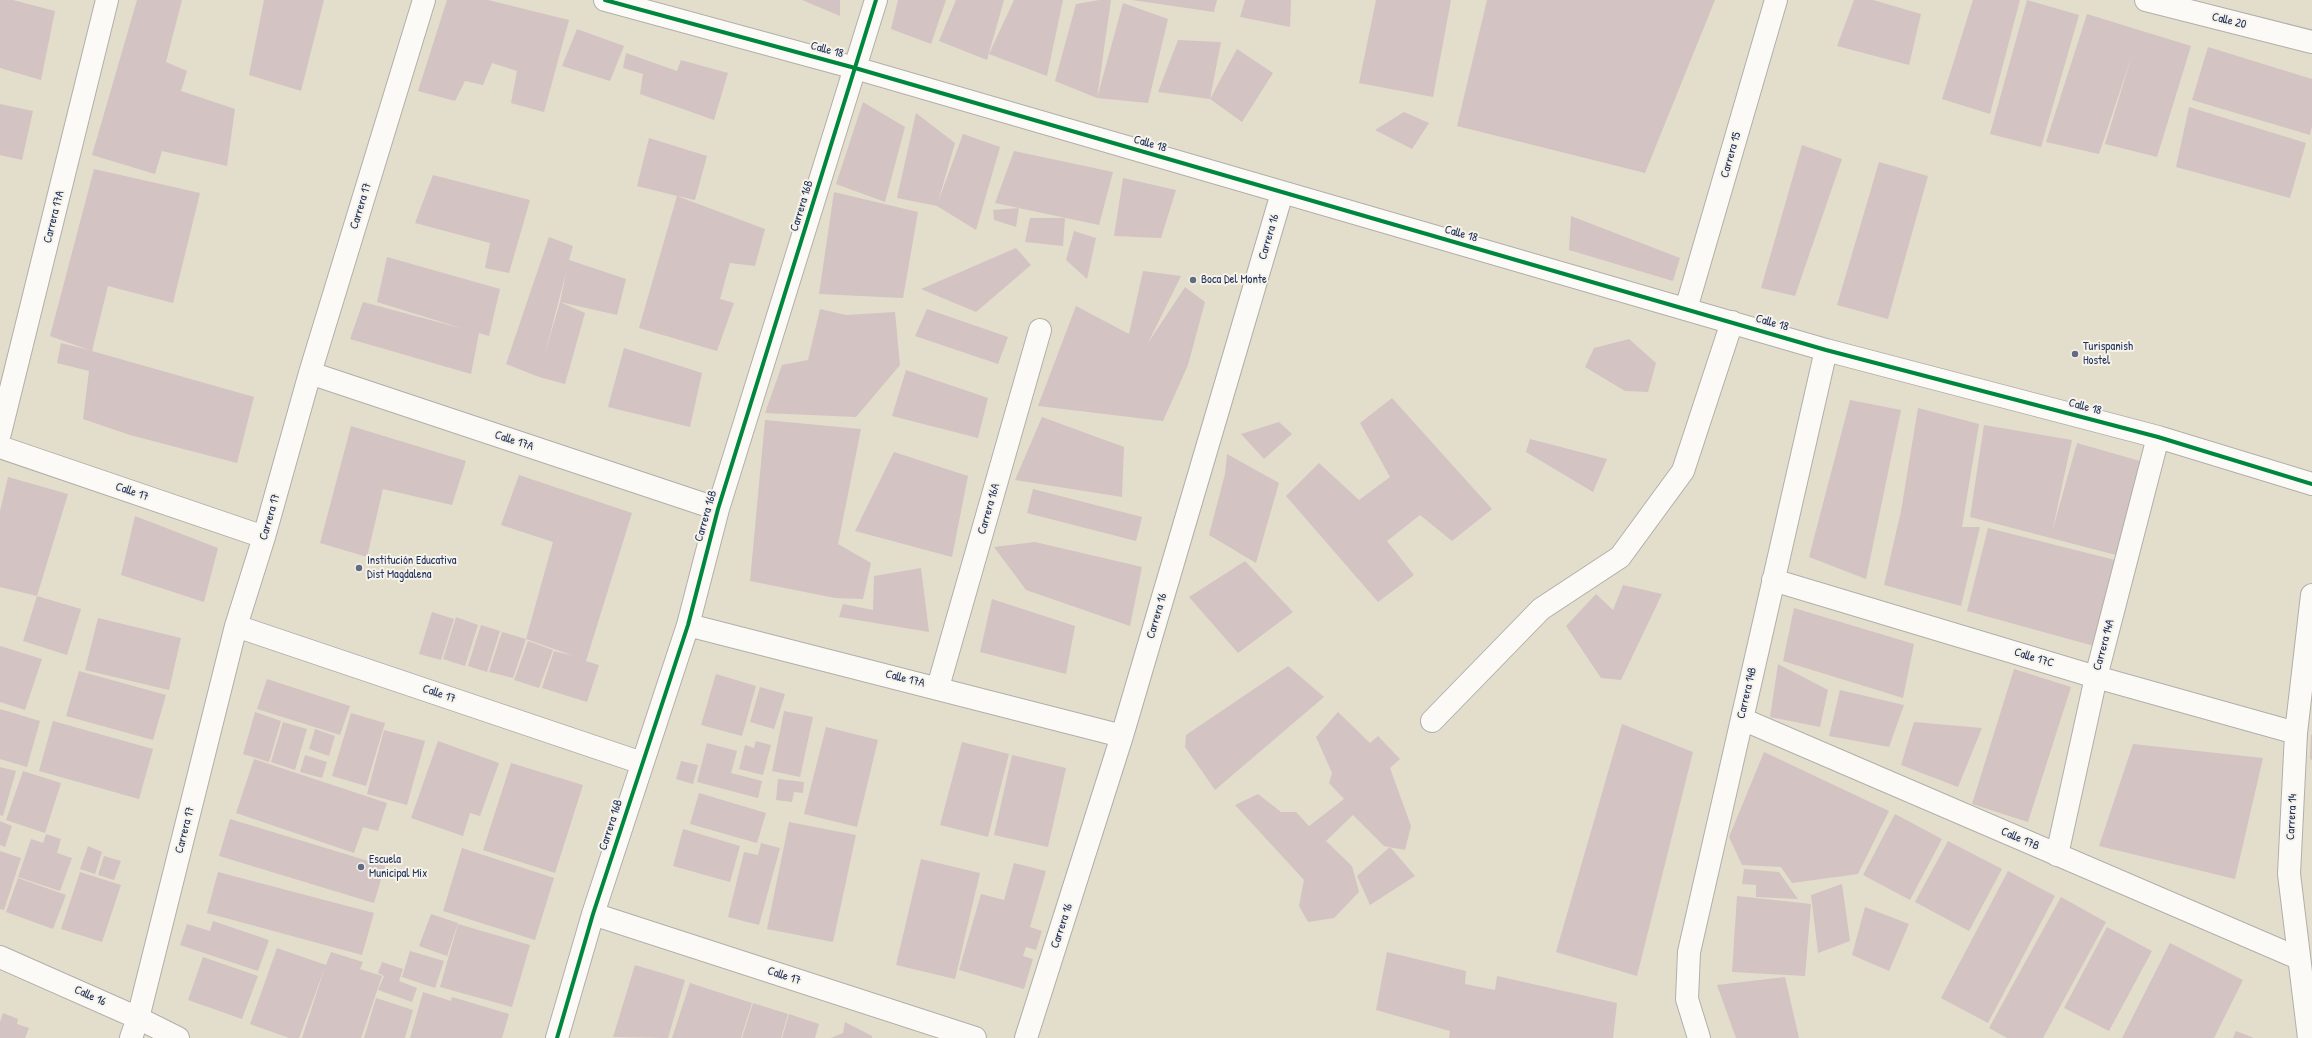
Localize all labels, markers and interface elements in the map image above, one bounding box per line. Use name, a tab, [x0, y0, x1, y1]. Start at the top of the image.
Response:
street label: Calle 20	[2210, 10, 2248, 32]
street label: Calle 18	[809, 39, 845, 61]
street label: Carrera 15	[1718, 131, 1744, 179]
street label: Calle 18	[1132, 132, 1168, 156]
street label: Carrera 16B	[787, 179, 817, 233]
street label: Carrera 17	[347, 181, 375, 231]
street label: Carrera 17A	[41, 189, 67, 245]
street label: Carrera 16	[1256, 213, 1282, 261]
street label: Calle 18	[1443, 222, 1479, 246]
place label: Boca Del Monte	[1201, 273, 1267, 287]
marker: Boca Del Monte	[1188, 275, 1198, 285]
street label: Calle 18	[1754, 311, 1790, 335]
place label: Turispanish Hostel	[2083, 340, 2133, 368]
marker: Turispanish Hostel	[2070, 349, 2080, 359]
street label: Calle 18	[2067, 396, 2103, 418]
street label: Calle 17A	[493, 428, 535, 454]
street label: Calle 17	[113, 480, 151, 504]
street label: Carrera 16A	[975, 482, 1003, 536]
street label: Carrera 16B	[692, 489, 720, 543]
street label: Carrera 17	[257, 492, 283, 542]
place label: Institución Educativa Dist Magdalena	[367, 554, 456, 582]
marker: Institución Educativa Dist Magdalena	[354, 563, 364, 573]
street label: Carrera 16	[1144, 592, 1170, 640]
street label: Carrera 14A	[2090, 618, 2118, 672]
street label: Calle 17C	[2012, 645, 2056, 671]
street label: Carrera 14B	[1734, 666, 1760, 720]
street label: Calle 17A	[884, 667, 926, 691]
street label: Calle 17	[420, 682, 458, 706]
street label: Carrera 14	[2284, 794, 2300, 840]
street label: Carrera 16B	[596, 798, 626, 852]
street label: Carrera 17	[172, 805, 198, 855]
street label: Calle 17B	[1999, 824, 2041, 854]
place label: Escuela Municipal Mix	[369, 853, 427, 881]
marker: Escuela Municipal Mix	[356, 862, 366, 872]
street label: Carrera 16	[1048, 902, 1076, 950]
street label: Calle 17	[765, 964, 803, 988]
street label: Calle 16	[72, 983, 108, 1009]

